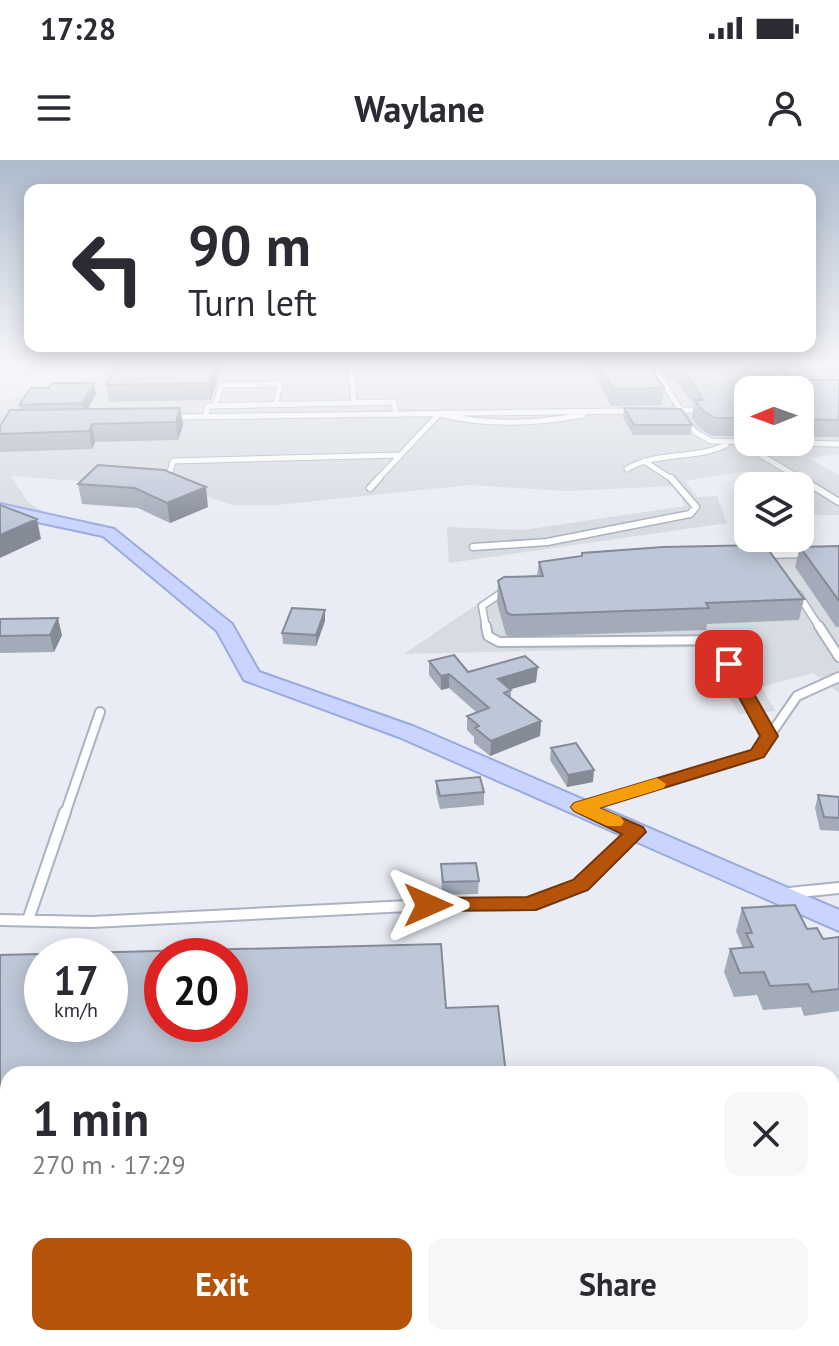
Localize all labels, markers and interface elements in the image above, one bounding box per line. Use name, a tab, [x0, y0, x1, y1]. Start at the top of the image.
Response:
text: 17:28	[40, 9, 116, 48]
text: Waylane	[354, 85, 485, 132]
icon: menu	[32, 86, 76, 130]
icon: person	[763, 86, 807, 130]
text: 90 m	[188, 209, 311, 281]
icon: left	[56, 216, 160, 320]
text: Turn left	[188, 279, 317, 326]
north arrow	[734, 376, 814, 456]
map controls	[734, 376, 814, 552]
button: layers	[734, 472, 814, 552]
pin	[695, 630, 763, 698]
icon: arrive	[707, 642, 751, 686]
position arrow	[386, 863, 470, 947]
speed limit sign: 20	[144, 938, 248, 1042]
text: 17	[53, 954, 99, 1006]
text: km/h	[54, 997, 98, 1023]
text: 1 min	[32, 1087, 149, 1149]
button: close	[724, 1092, 808, 1176]
text: 270 m · 17:29	[32, 1148, 186, 1181]
button: Exit	[32, 1238, 412, 1330]
button: Share	[428, 1238, 808, 1330]

